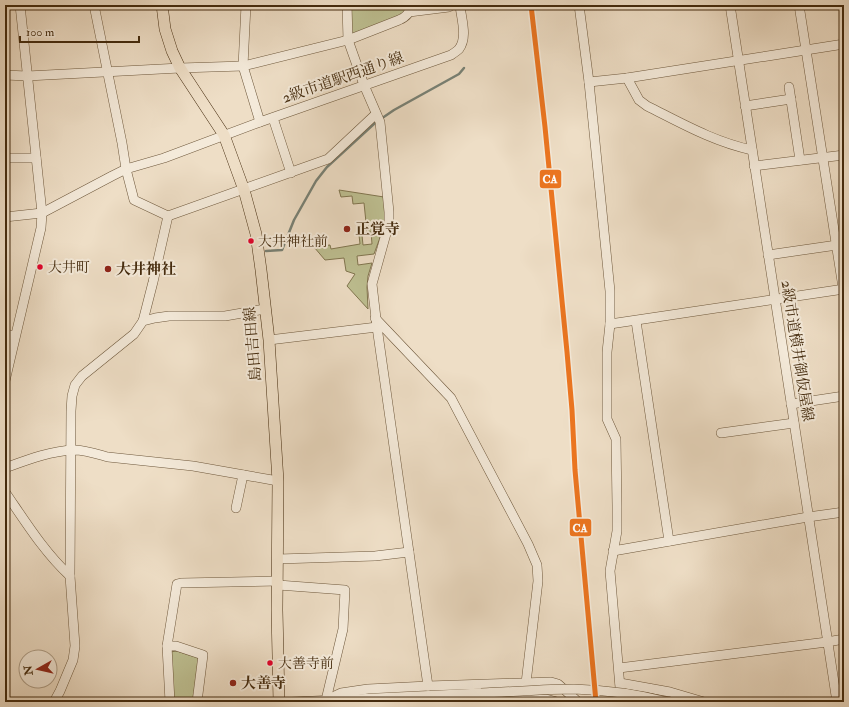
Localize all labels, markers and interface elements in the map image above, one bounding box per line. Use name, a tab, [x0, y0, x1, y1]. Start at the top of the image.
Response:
scale bar	[20, 18, 139, 44]
text: 100 m	[26, 25, 55, 40]
street label: 2級市道駅西通り線	[280, 48, 406, 108]
line badge: CA	[539, 169, 562, 189]
text: CA	[542, 173, 559, 186]
place label: 正覚寺	[355, 220, 400, 239]
marker: 正覚寺	[342, 224, 352, 234]
place label: 大井神社前	[258, 233, 328, 250]
marker: 大井神社前	[246, 236, 256, 246]
place label: 大井町	[48, 259, 90, 276]
place label: 大井神社	[116, 260, 176, 279]
marker: 大井町	[35, 262, 45, 272]
marker: 大井神社	[103, 264, 113, 274]
street label: 2級市道横井御仮屋線	[776, 279, 818, 423]
street label: 島田吉田線	[240, 306, 266, 382]
line badge: CA	[569, 518, 592, 537]
text: CA	[572, 522, 589, 535]
north arrow	[18, 649, 58, 689]
place label: 大善寺前	[278, 655, 334, 672]
marker: 大善寺前	[265, 658, 275, 668]
text: N	[21, 663, 36, 677]
place label: 大善寺	[241, 674, 286, 693]
marker: 大善寺	[228, 678, 238, 688]

